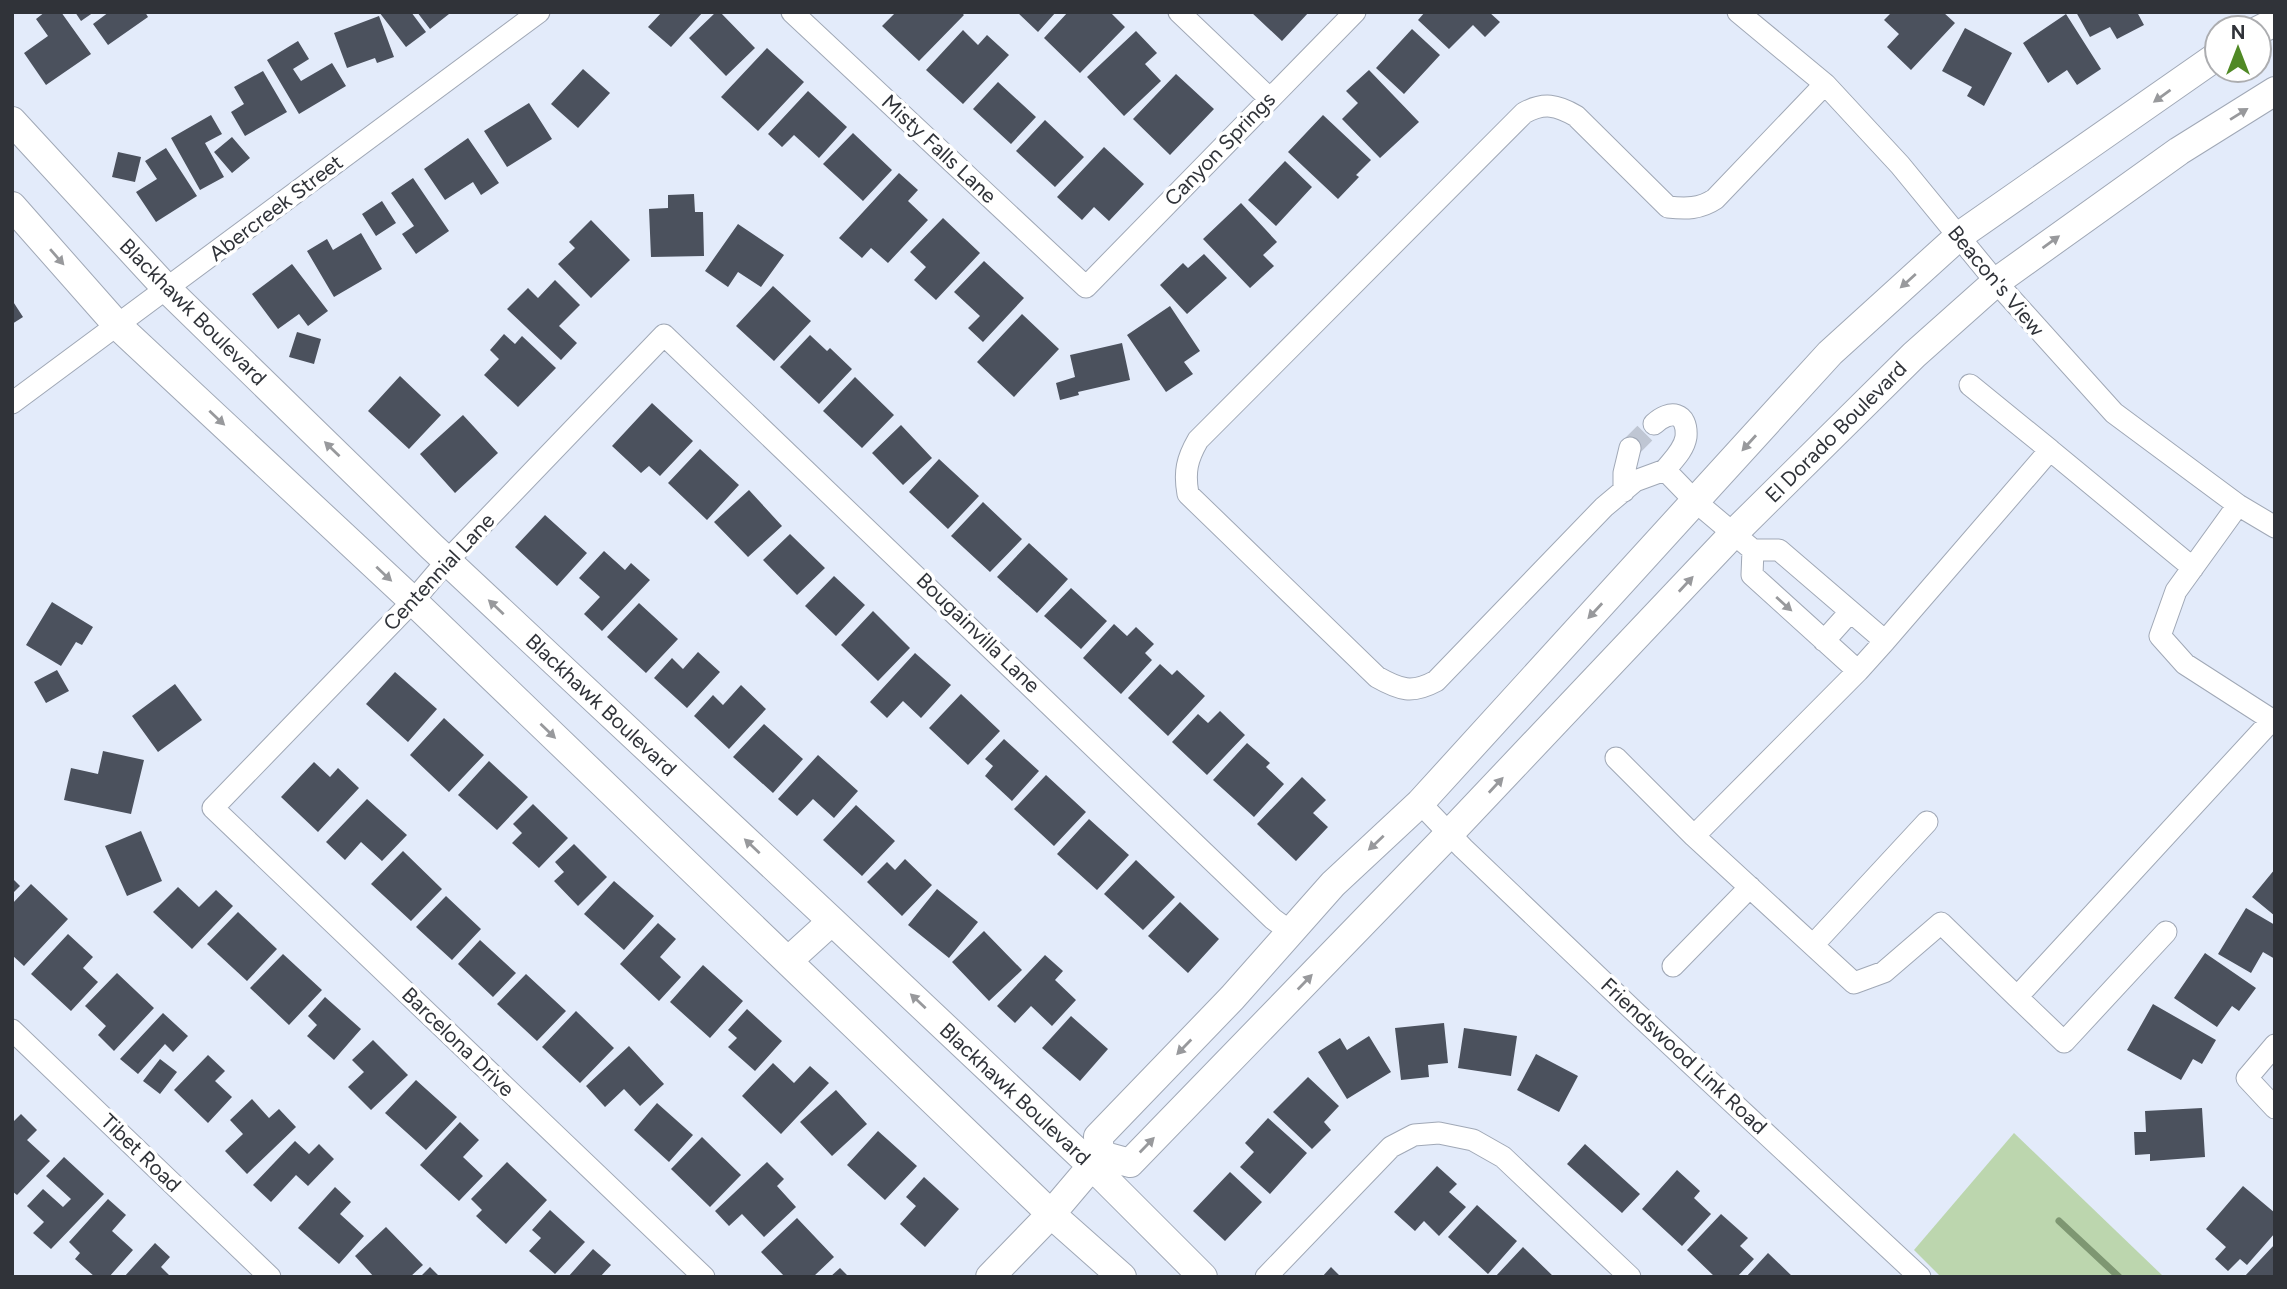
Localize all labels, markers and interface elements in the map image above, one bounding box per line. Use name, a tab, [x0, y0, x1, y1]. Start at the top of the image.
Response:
north arrow	[2203, 14, 2273, 84]
text: N	[2231, 21, 2245, 44]
street label: Canyon Springs	[1159, 87, 1280, 211]
street label: Misty Falls Lane	[877, 89, 1002, 208]
one-way arrow	[2153, 89, 2171, 103]
one-way arrow	[2229, 107, 2248, 120]
street label: Abercreek Street	[204, 149, 347, 266]
street label: Beacon's View	[1943, 220, 2050, 341]
street label: Blackhawk Boulevard	[115, 233, 272, 390]
one-way arrow	[2042, 235, 2060, 249]
one-way arrow	[49, 248, 65, 266]
one-way arrow	[1899, 273, 1917, 289]
street label: El Dorado Boulevard	[1760, 356, 1912, 508]
one-way arrow	[208, 410, 225, 426]
one-way arrow	[1741, 434, 1757, 452]
one-way arrow	[323, 441, 340, 458]
street label: Centennial Lane	[378, 508, 499, 636]
one-way arrow	[375, 565, 392, 581]
street label: Bougainvilla Lane	[911, 567, 1045, 698]
one-way arrow	[1677, 576, 1693, 593]
one-way arrow	[1775, 596, 1792, 612]
one-way arrow	[488, 599, 505, 615]
one-way arrow	[1587, 602, 1603, 620]
street label: Blackhawk Boulevard	[521, 628, 682, 781]
one-way arrow	[539, 722, 556, 738]
one-way arrow	[1488, 776, 1504, 794]
one-way arrow	[1367, 835, 1385, 851]
one-way arrow	[744, 838, 761, 854]
street label: Friendswood Link Road	[1596, 972, 1772, 1139]
one-way arrow	[1297, 974, 1313, 991]
street label: Barcelona Drive	[397, 982, 520, 1101]
one-way arrow	[909, 993, 926, 1010]
street label: Blackhawk Boulevard	[935, 1017, 1096, 1170]
one-way arrow	[1176, 1038, 1192, 1055]
street label: Tibet Road	[96, 1108, 187, 1197]
one-way arrow	[1138, 1137, 1155, 1154]

